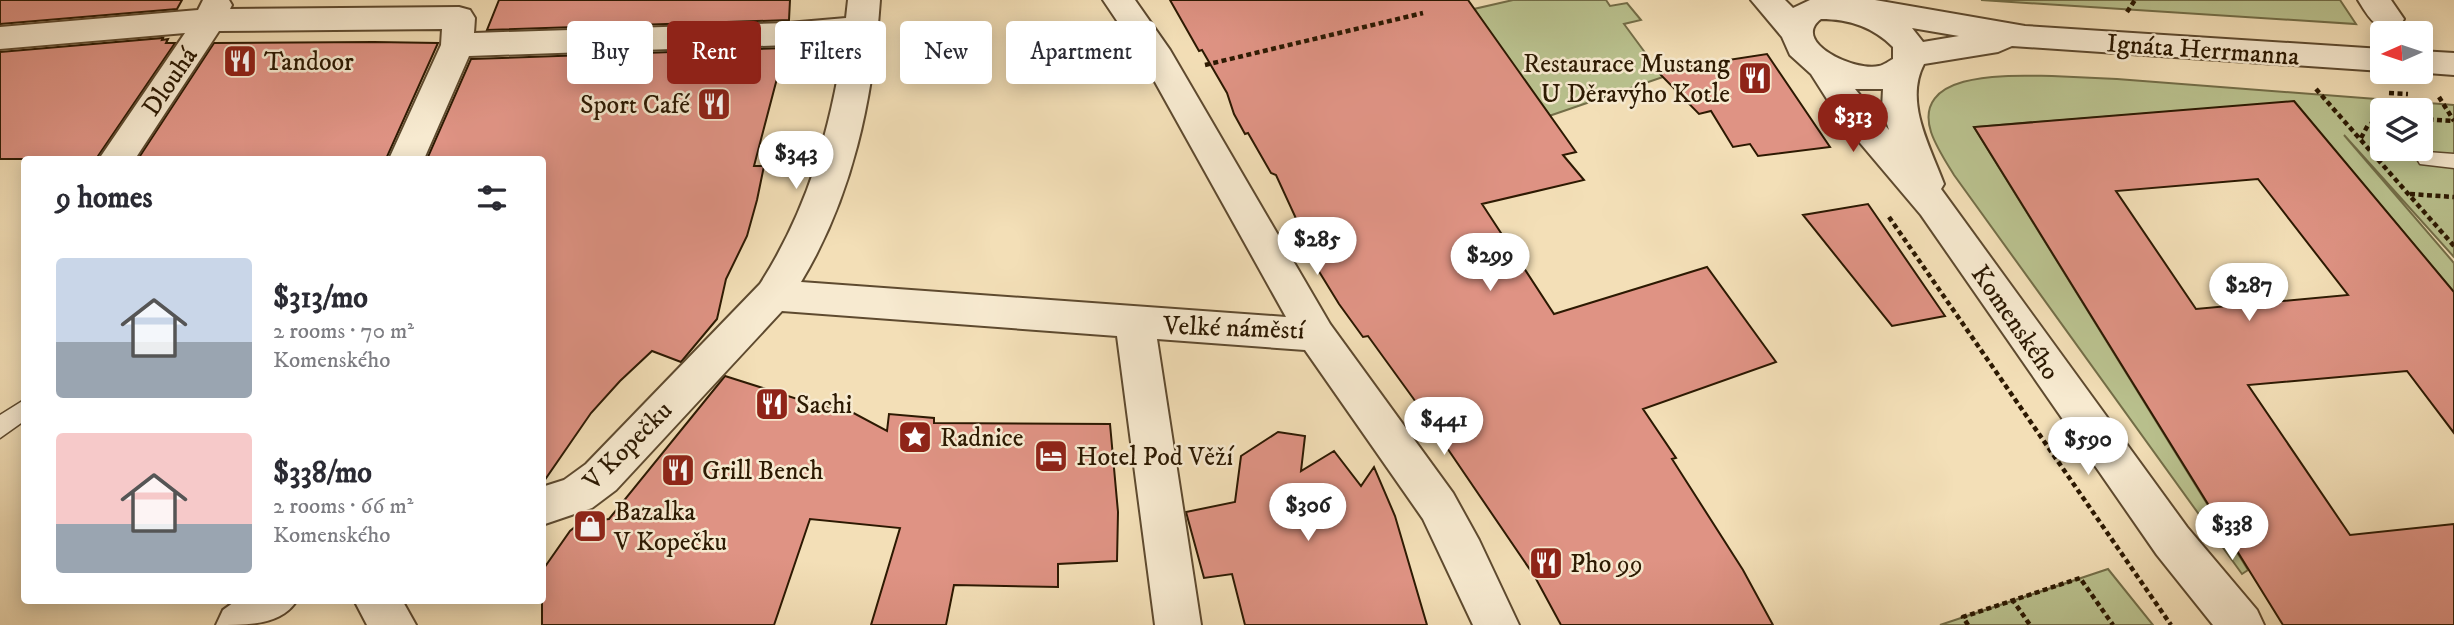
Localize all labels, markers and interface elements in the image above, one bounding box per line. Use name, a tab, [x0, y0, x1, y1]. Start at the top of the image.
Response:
chip: Buy	[567, 21, 653, 84]
chip: Rent	[667, 21, 761, 84]
chip: Filters	[775, 21, 886, 84]
chip: New	[900, 21, 992, 84]
chip: Apartment	[1006, 21, 1156, 84]
north arrow	[2370, 21, 2432, 84]
map controls	[2370, 21, 2433, 161]
street label: Ignáta Herrmanna	[2105, 27, 2300, 74]
street label: Dlouhá	[135, 41, 205, 123]
restaurant icon: Tandoor	[221, 42, 259, 80]
place label: Tandoor	[264, 46, 354, 79]
place label: Restaurace Mustang U Děravýho Kotle	[1523, 48, 1730, 111]
restaurant icon: Restaurace Mustang U Děravýho Kotle	[1736, 59, 1774, 97]
restaurant icon: Sport Café	[695, 85, 733, 123]
place label: Sport Café	[580, 89, 690, 122]
pin: $313	[1812, 94, 1894, 154]
button: layers	[2370, 98, 2433, 161]
text: $313	[1834, 102, 1872, 131]
pin: $343	[755, 132, 837, 191]
text: $343	[775, 139, 817, 168]
icon: filters	[473, 179, 511, 217]
text: 9 homes	[56, 180, 153, 217]
pin: $285	[1276, 218, 1358, 277]
text: $285	[1294, 225, 1340, 254]
pin: $299	[1449, 233, 1531, 293]
text: $299	[1467, 241, 1513, 270]
street label: Komenského	[1963, 259, 2066, 387]
pin: $287	[2208, 264, 2290, 323]
text: $287	[2225, 271, 2273, 300]
text: $313/mo	[273, 280, 368, 317]
icon: home	[112, 286, 196, 370]
street label: Velké náměstí	[1162, 310, 1306, 347]
text: 2 rooms · 70 m²	[273, 317, 414, 346]
text: Komenského	[273, 346, 390, 375]
restaurant icon: Sachi	[753, 385, 791, 423]
place label: Sachi	[796, 389, 852, 422]
street label: V Kopečku	[576, 394, 680, 498]
pin: $441	[1403, 398, 1485, 457]
text: $441	[1420, 405, 1468, 434]
place icon: Radnice	[896, 418, 934, 456]
pin: $590	[2047, 418, 2129, 477]
place label: Radnice	[940, 422, 1024, 455]
text: $590	[2064, 425, 2112, 454]
hotel icon: Hotel Pod Věží	[1032, 437, 1070, 475]
place label: Hotel Pod Věží	[1076, 441, 1234, 474]
restaurant icon: Grill Bench	[659, 451, 697, 489]
text: $338/mo	[273, 455, 372, 492]
place label: Grill Bench	[702, 455, 824, 488]
icon: home	[112, 461, 196, 545]
pin: $306	[1267, 484, 1349, 543]
text: $306	[1285, 491, 1331, 520]
text: 2 rooms · 66 m²	[273, 492, 413, 521]
place label: Bazalka V Kopečku	[613, 496, 727, 559]
pin: $338	[2191, 503, 2273, 562]
shop icon: Bazalka V Kopečku	[571, 507, 609, 545]
text: $338	[2211, 510, 2253, 539]
text: Komenského	[273, 521, 390, 550]
restaurant icon: Pho 99	[1527, 544, 1565, 582]
place label: Pho 99	[1570, 548, 1643, 581]

